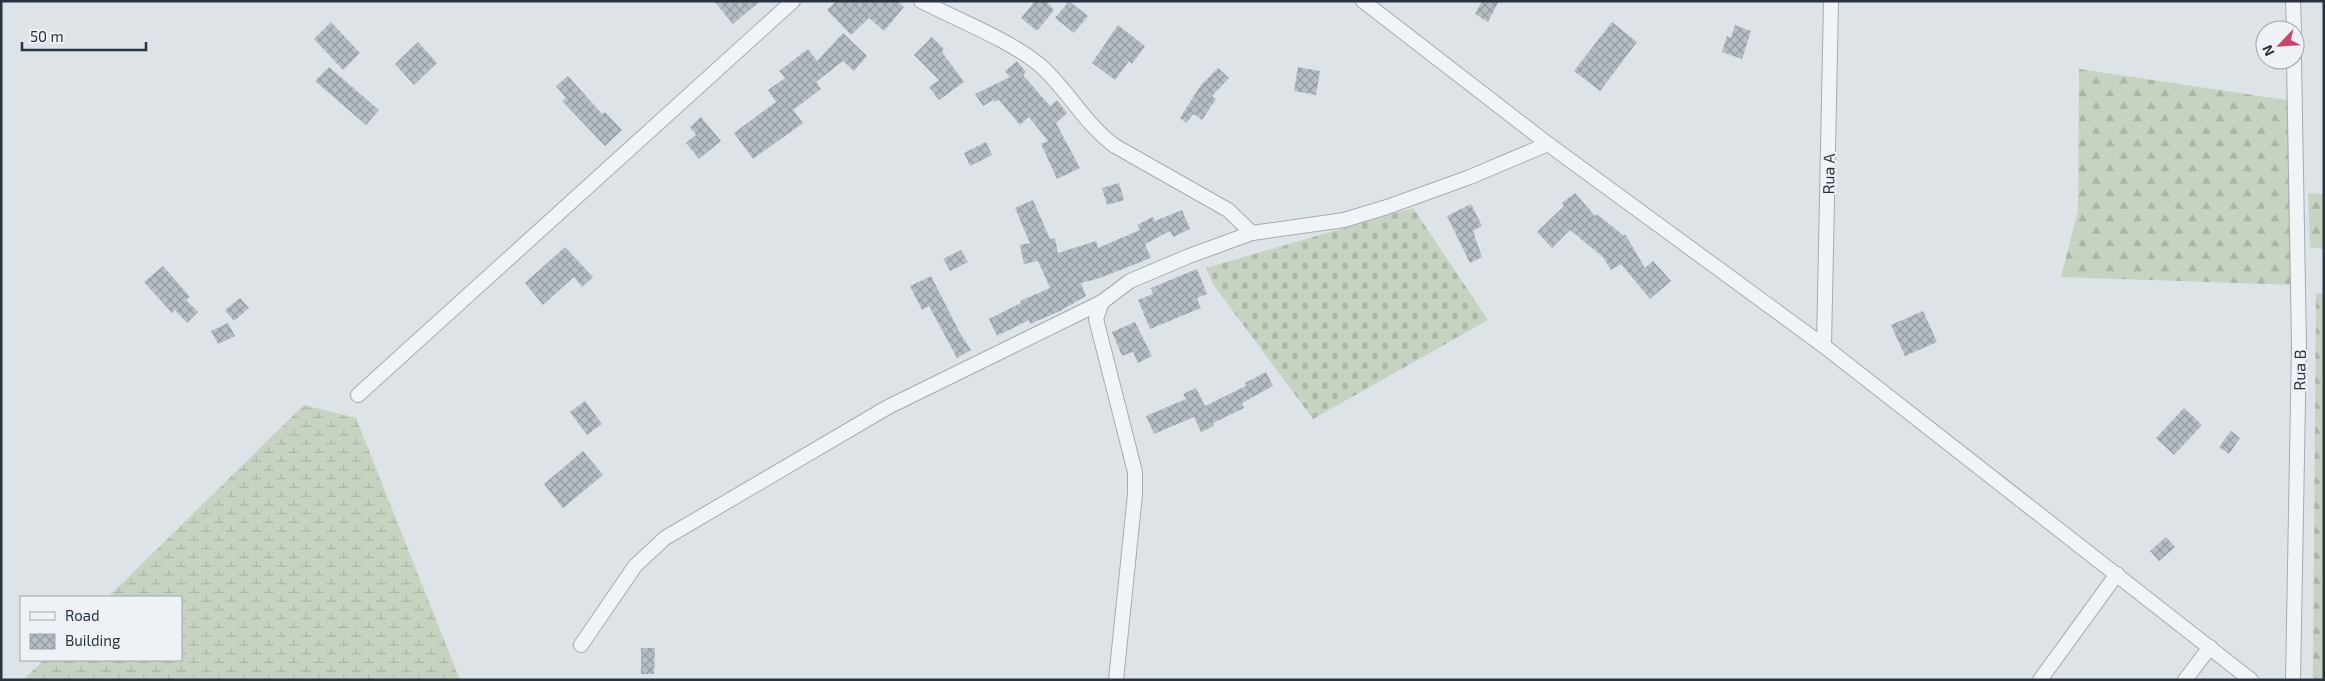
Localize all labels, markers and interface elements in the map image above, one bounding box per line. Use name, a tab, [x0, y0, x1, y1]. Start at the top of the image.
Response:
scale bar	[22, 20, 146, 52]
north arrow	[2255, 20, 2305, 70]
text: 50 m	[30, 27, 64, 45]
text: N	[2258, 43, 2278, 59]
street label: Rua A	[1818, 153, 1838, 195]
street label: Rua B	[2289, 349, 2309, 391]
legend	[20, 596, 182, 661]
text: Road	[65, 606, 100, 624]
text: Building	[65, 631, 121, 649]

